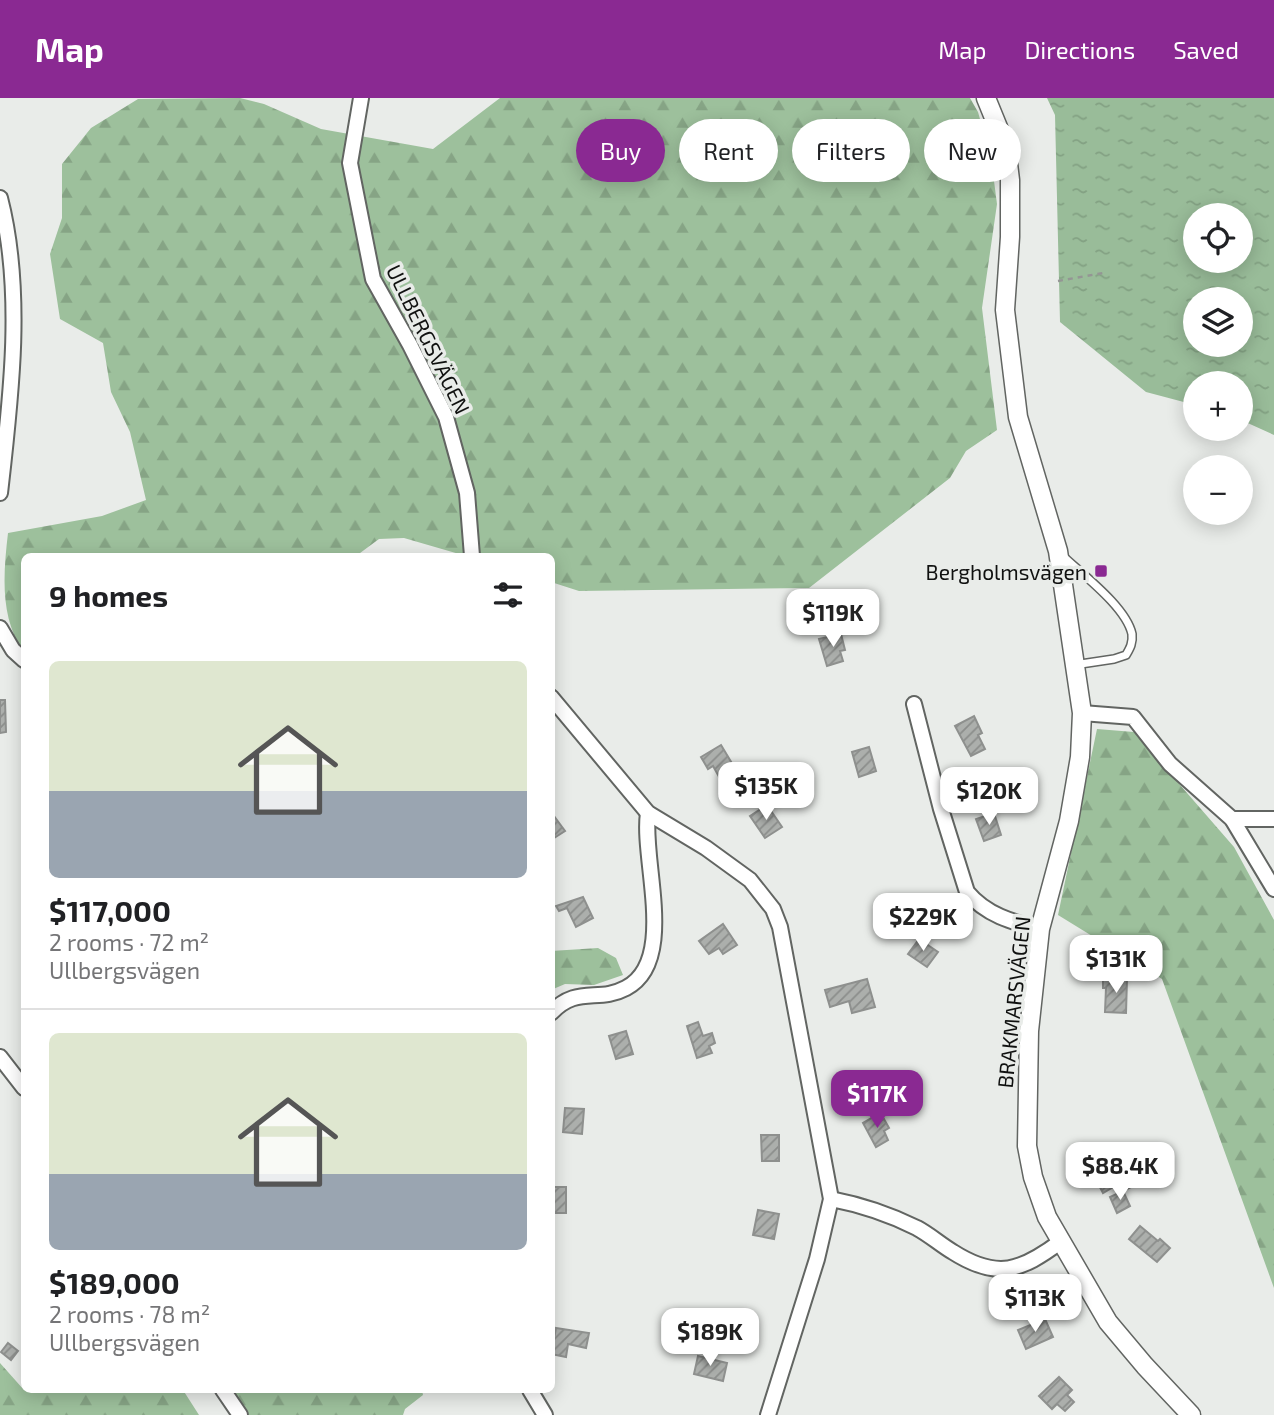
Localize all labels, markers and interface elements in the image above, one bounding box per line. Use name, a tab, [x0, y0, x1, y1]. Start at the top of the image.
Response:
text: Map	[35, 29, 104, 69]
text: Map	[938, 35, 986, 64]
text: Directions	[1024, 35, 1135, 64]
text: Saved	[1173, 35, 1239, 64]
chip: Buy	[576, 119, 665, 182]
chip: Rent	[679, 119, 778, 182]
chip: Filters	[792, 119, 910, 182]
chip: New	[924, 119, 1021, 182]
map controls	[1183, 203, 1253, 525]
button: locate	[1183, 203, 1253, 273]
street label: ULLBERGSVÄGEN	[382, 260, 476, 418]
button: layers	[1183, 287, 1253, 357]
button: +	[1183, 371, 1253, 441]
button: −	[1183, 455, 1253, 525]
place label: Bergholmsvägen	[926, 559, 1087, 584]
marker: Bergholmsvägen	[1093, 563, 1109, 579]
icon: filters	[489, 576, 527, 614]
text: 9 homes	[49, 577, 168, 613]
pin: $119K	[784, 589, 882, 649]
text: $119K	[802, 598, 864, 626]
icon: home	[225, 707, 351, 833]
pin: $135K	[717, 762, 815, 822]
pin: $120K	[940, 768, 1038, 827]
text: $135K	[734, 771, 798, 799]
text: $120K	[956, 776, 1022, 804]
text: $117,000	[49, 892, 171, 928]
pin: $229K	[874, 894, 972, 953]
text: $229K	[889, 902, 957, 930]
street label: BRAKMARSVÄGEN	[992, 915, 1034, 1089]
text: 2 rooms · 72 m²	[49, 928, 209, 956]
pin: $131K	[1067, 936, 1165, 995]
text: $131K	[1086, 944, 1146, 972]
text: Ullbergsvägen	[49, 956, 200, 984]
pin: $117K	[828, 1070, 926, 1130]
icon: home	[225, 1079, 351, 1205]
text: $117K	[847, 1079, 907, 1107]
pin: $88.4K	[1063, 1142, 1177, 1202]
text: $88.4K	[1082, 1151, 1158, 1179]
text: $189,000	[49, 1264, 180, 1300]
pin: $113K	[986, 1274, 1084, 1334]
text: $113K	[1005, 1283, 1065, 1311]
text: 2 rooms · 78 m²	[49, 1300, 210, 1328]
pin: $189K	[661, 1308, 759, 1368]
text: $189K	[677, 1317, 743, 1345]
text: Ullbergsvägen	[49, 1328, 200, 1356]

